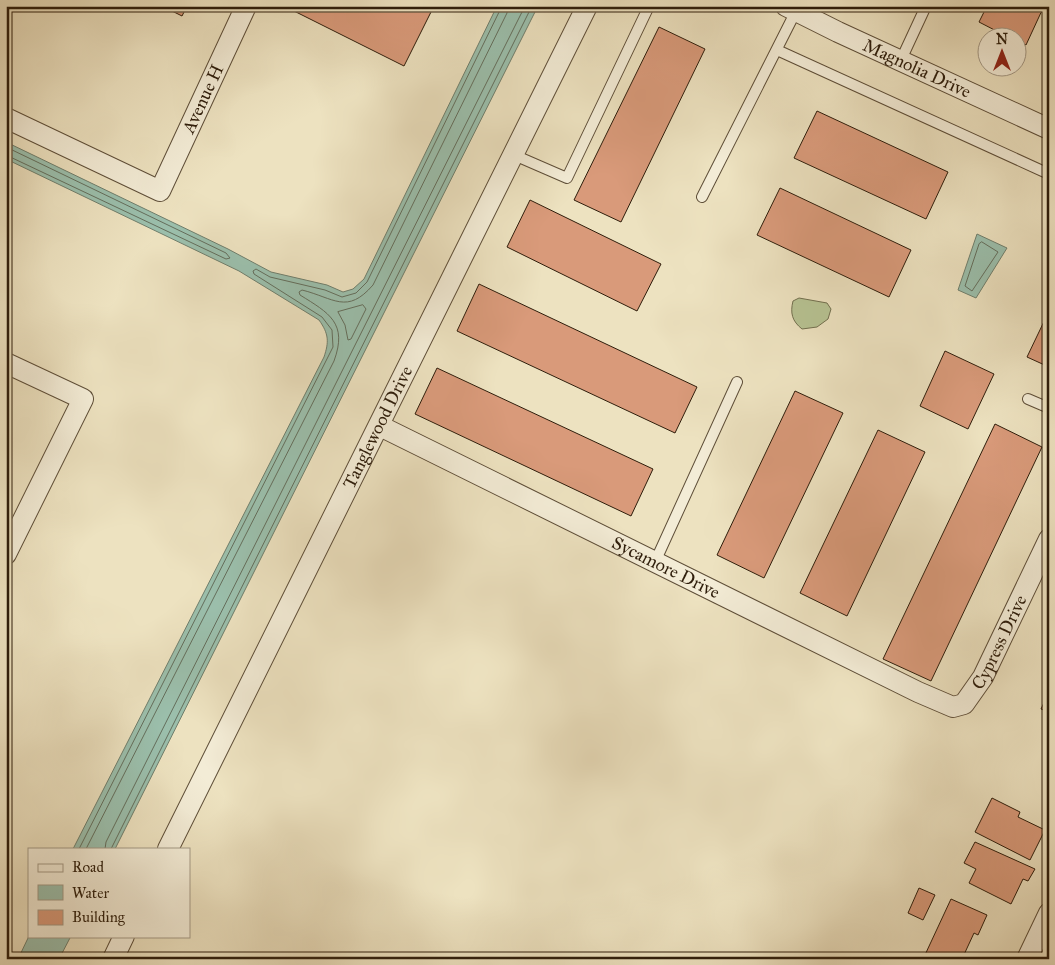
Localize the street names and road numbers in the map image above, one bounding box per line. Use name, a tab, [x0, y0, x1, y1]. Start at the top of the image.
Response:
street label: Magnolia Drive	[859, 34, 974, 103]
street label: Avenue H	[177, 61, 228, 138]
street label: Tanglewood Drive	[338, 362, 417, 492]
street label: Sycamore Drive	[608, 531, 724, 603]
street label: Cypress Drive	[967, 591, 1032, 694]

